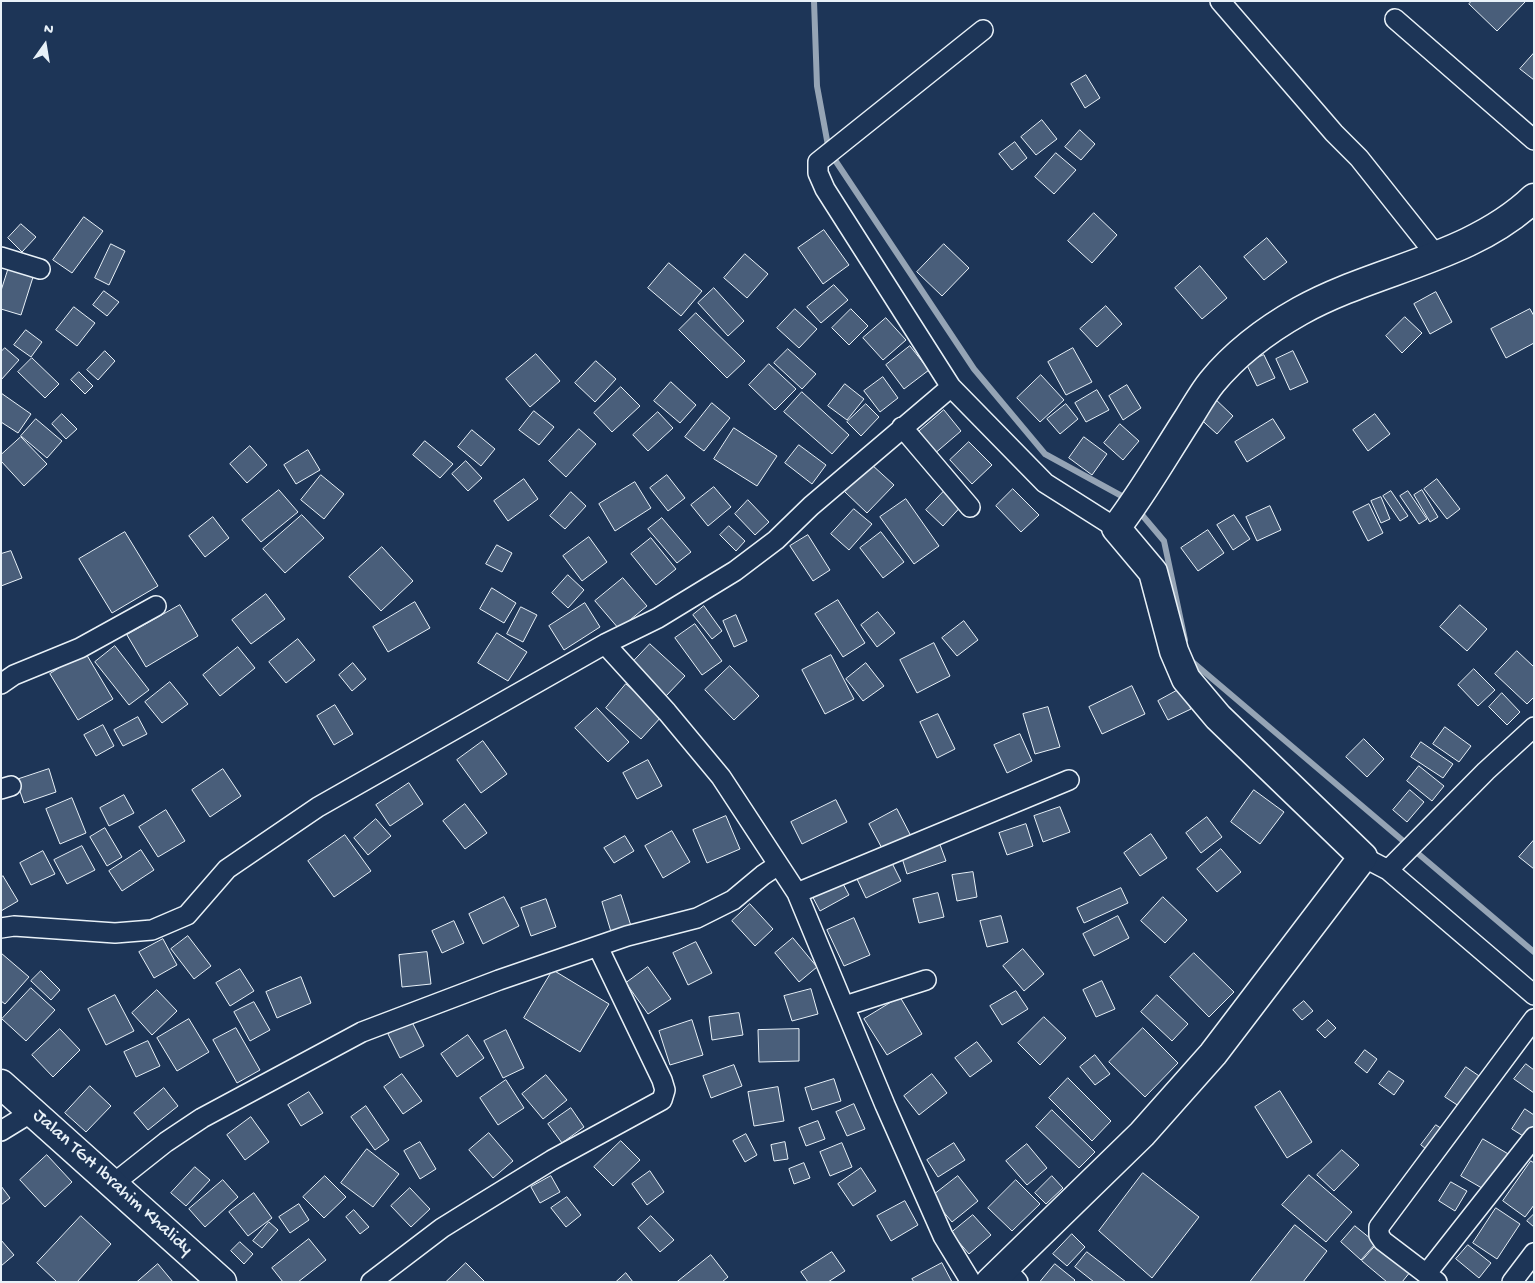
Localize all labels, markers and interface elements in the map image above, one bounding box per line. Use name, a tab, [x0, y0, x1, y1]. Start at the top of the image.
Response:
north arrow	[20, 20, 70, 70]
text: N	[42, 21, 55, 39]
street label: Jalan TGH Ibrahim Khalidy	[27, 1105, 197, 1261]

